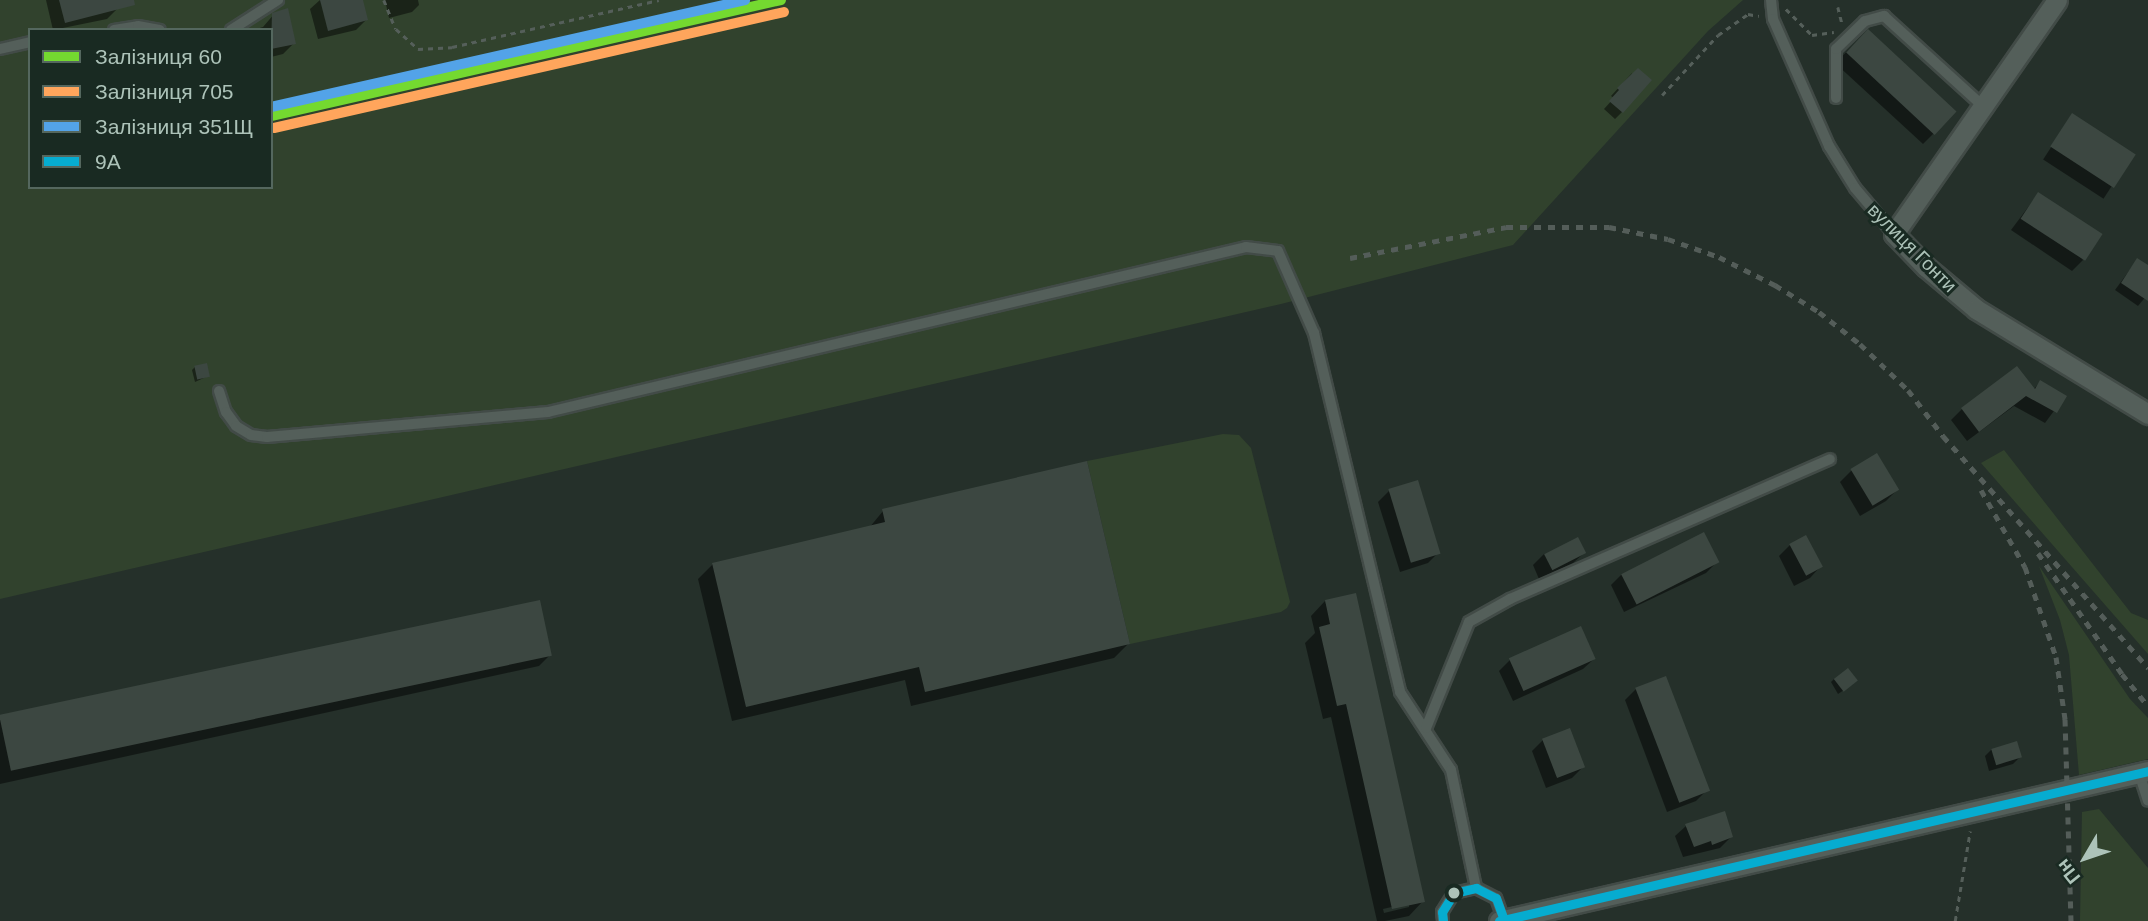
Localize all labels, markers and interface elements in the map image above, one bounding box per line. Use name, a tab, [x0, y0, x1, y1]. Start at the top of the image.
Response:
legend	[28, 28, 273, 189]
text: Залізниця 60	[95, 45, 222, 68]
text: Залізниця 705	[95, 80, 234, 103]
text: Залізниця 351Щ	[95, 115, 253, 138]
text: 9А	[95, 150, 121, 173]
street label: вулиця Гонти	[1863, 199, 1961, 297]
north arrow	[2050, 823, 2120, 893]
text: Пн	[2052, 855, 2084, 888]
unlabelled marker	[1447, 886, 1461, 900]

